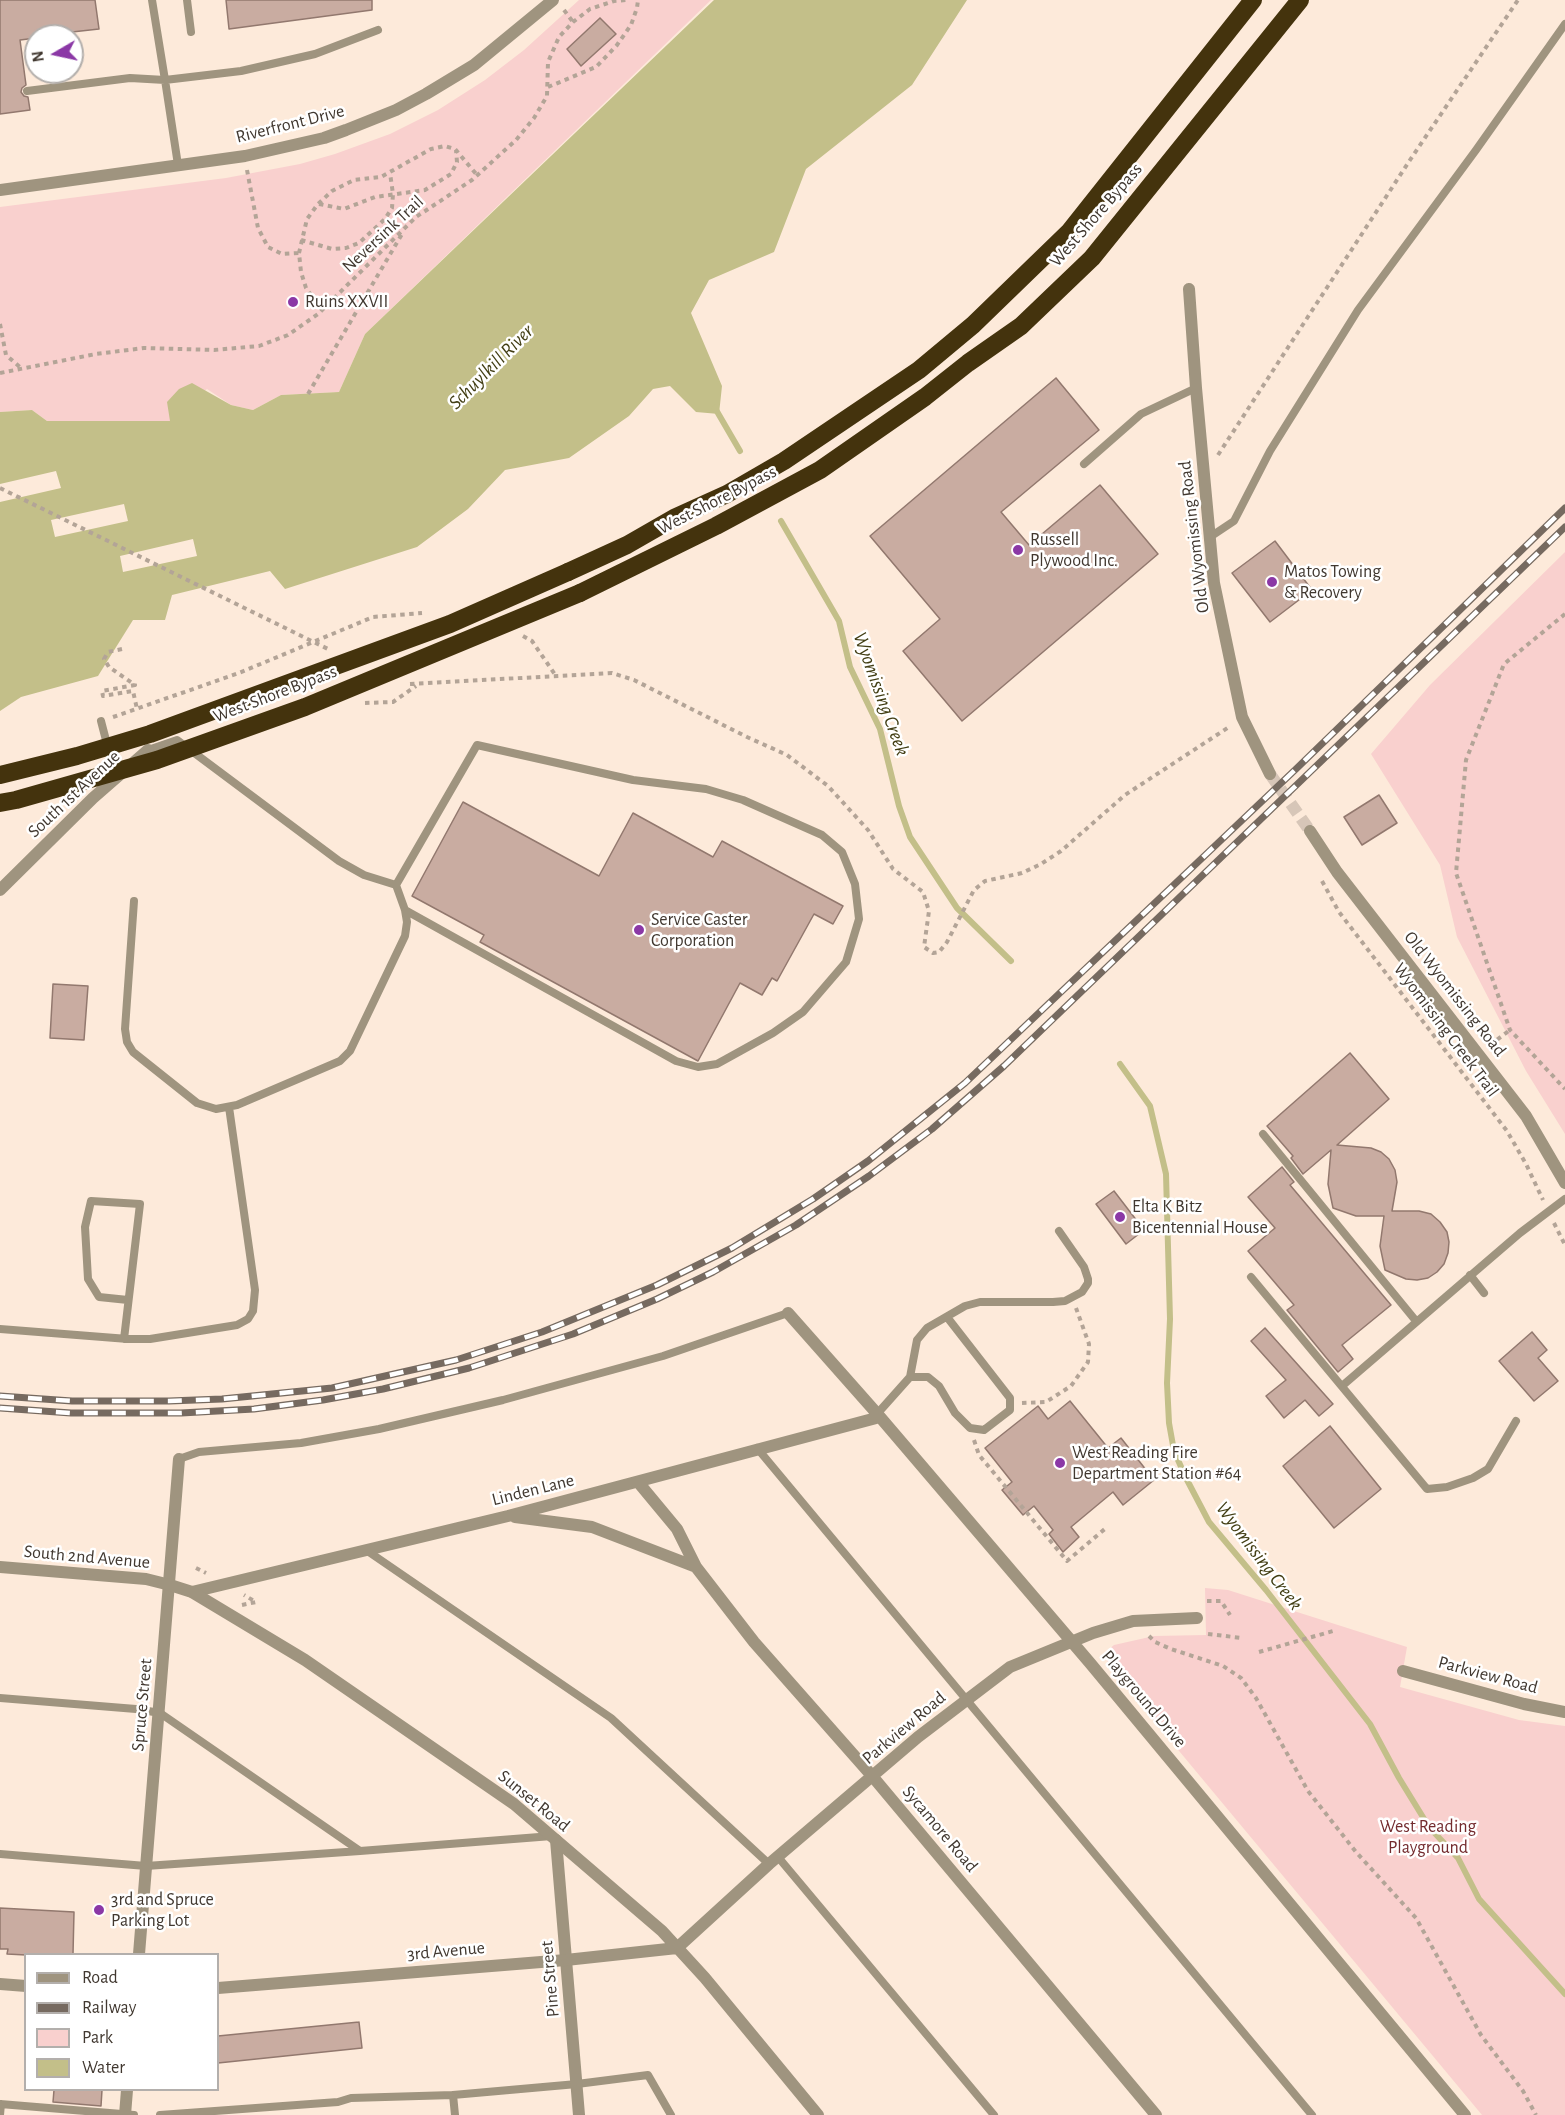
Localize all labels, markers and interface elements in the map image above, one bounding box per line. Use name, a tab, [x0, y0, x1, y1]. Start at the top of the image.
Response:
north arrow	[24, 24, 84, 84]
text: N	[29, 50, 47, 63]
street label: Riverfront Drive	[233, 100, 347, 148]
street label: West Shore Bypass	[1045, 159, 1147, 271]
street label: Neversink Trail	[338, 191, 428, 277]
place label: Ruins XXVII	[305, 291, 388, 313]
marker: Ruins XXVII	[286, 295, 300, 309]
water label: Schuylkill River	[443, 319, 539, 415]
street label: Old Wyomissing Road	[1174, 460, 1214, 614]
street label: West Shore Bypass	[654, 461, 780, 539]
place label: Russell Plywood Inc.	[1030, 529, 1118, 572]
marker: Russell Plywood Inc.	[1011, 543, 1025, 557]
place label: Matos Towing & Recovery	[1284, 561, 1381, 604]
marker: Matos Towing & Recovery	[1265, 575, 1279, 589]
water label: Wyomissing Creek	[848, 629, 914, 759]
street label: West Shore Bypass	[210, 661, 340, 727]
street label: South 1st Avenue	[23, 746, 125, 842]
place label: Service Caster Corporation	[651, 909, 748, 952]
marker: Service Caster Corporation	[632, 923, 646, 937]
street label: Old Wyomissing Road	[1399, 927, 1511, 1061]
street label: Wyomissing Creek Trail	[1389, 959, 1503, 1101]
place label: Elta K Bitz Bicentennial House	[1132, 1196, 1268, 1238]
marker: Elta K Bitz Bicentennial House	[1113, 1210, 1127, 1224]
place label: West Reading Fire Department Station #64	[1072, 1442, 1241, 1484]
marker: West Reading Fire Department Station #64	[1053, 1456, 1067, 1470]
street label: Linden Lane	[490, 1469, 576, 1511]
water label: Wyomissing Creek	[1210, 1497, 1308, 1615]
street label: South 2nd Avenue	[23, 1541, 151, 1573]
street label: Playground Drive	[1097, 1646, 1191, 1752]
street label: Parkview Road	[1436, 1651, 1540, 1699]
street label: Spruce Street	[127, 1658, 157, 1752]
street label: Parkview Road	[858, 1687, 950, 1769]
street label: Sunset Road	[494, 1765, 574, 1837]
street label: Sycamore Road	[898, 1781, 982, 1877]
park label: West Reading Playground	[1380, 1816, 1476, 1858]
place label: 3rd and Spruce Parking Lot	[111, 1889, 214, 1932]
marker: 3rd and Spruce Parking Lot	[92, 1903, 106, 1917]
street label: 3rd Avenue	[406, 1937, 486, 1965]
street label: Pine Street	[536, 1940, 564, 2018]
legend	[24, 1953, 219, 2091]
text: Road	[82, 1969, 118, 1987]
text: Railway	[82, 1999, 136, 2017]
text: Park	[82, 2029, 113, 2047]
text: Water	[82, 2059, 125, 2077]

